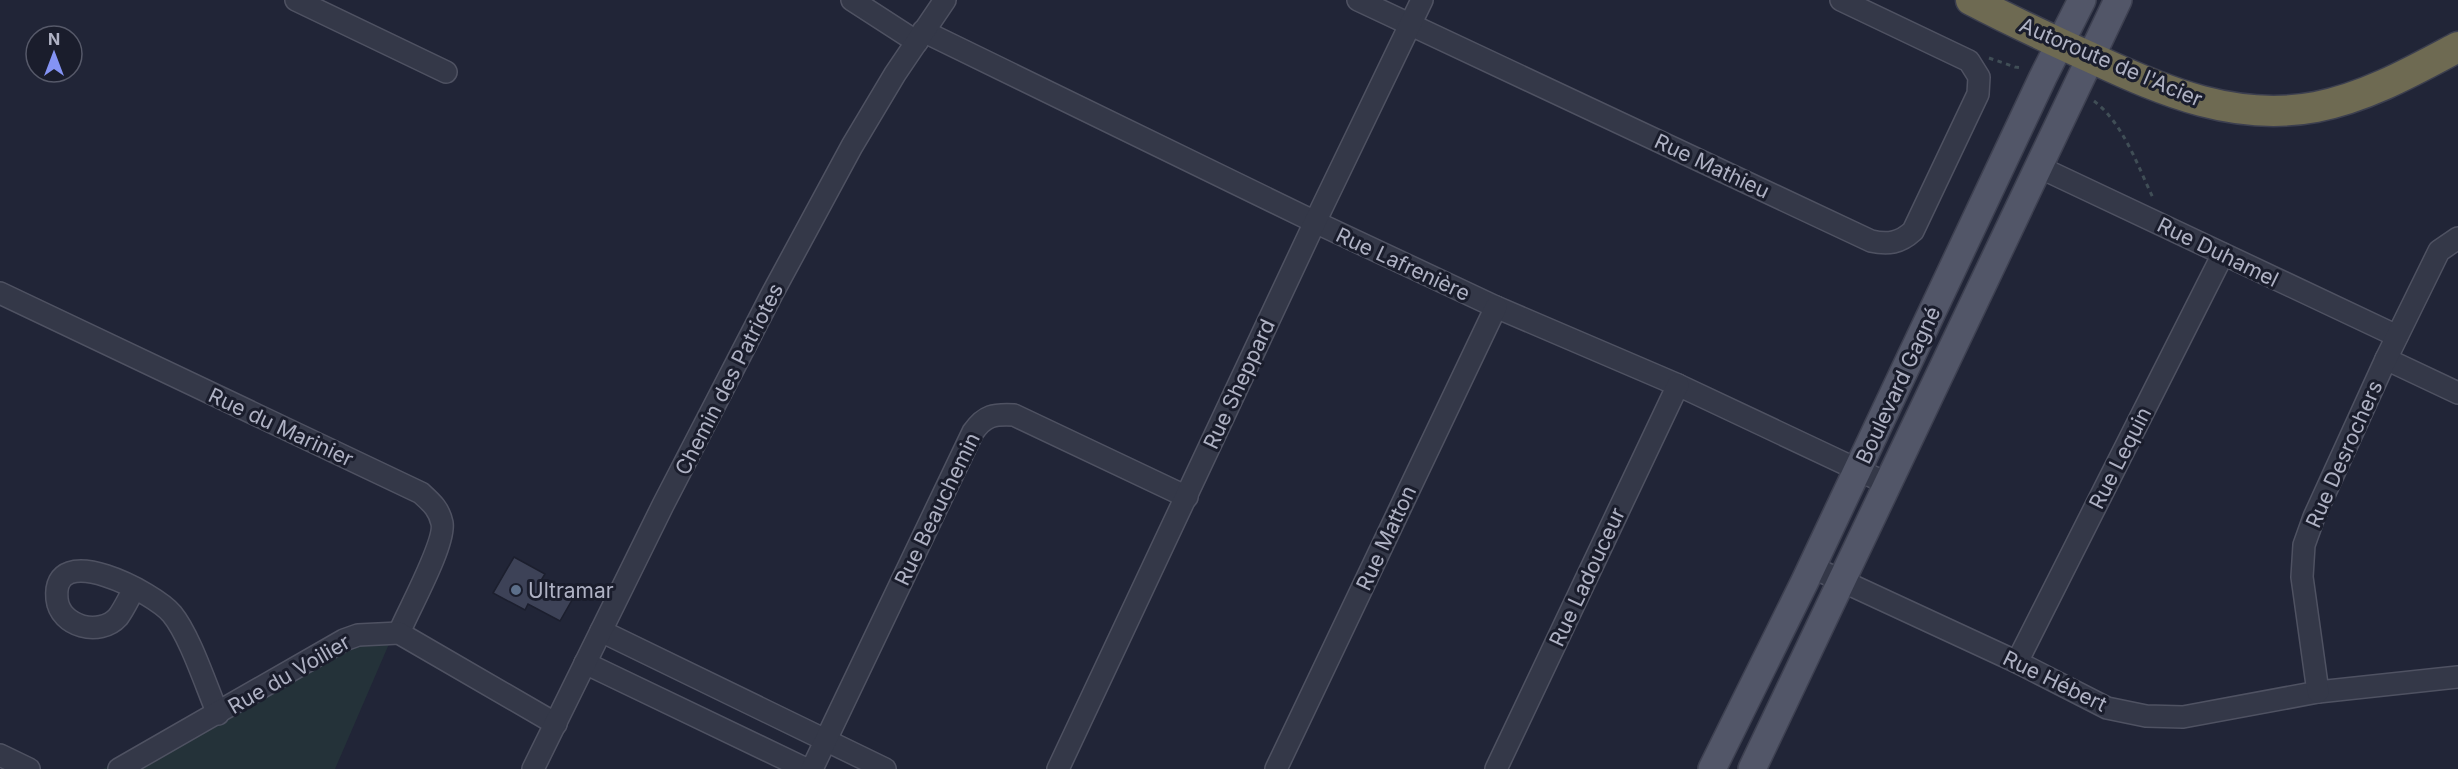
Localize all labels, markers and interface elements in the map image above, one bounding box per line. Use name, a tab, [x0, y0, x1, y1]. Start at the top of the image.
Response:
street label: Autoroute de l'Acier	[2016, 12, 2206, 112]
north arrow	[24, 24, 84, 84]
text: N	[48, 29, 60, 49]
street label: Rue Mathieu	[1651, 128, 1773, 204]
street label: Rue Duhamel	[2153, 212, 2283, 292]
street label: Rue Lafrenière	[1332, 222, 1474, 306]
street label: Chemin des Patriotes	[670, 279, 788, 479]
street label: Boulevard Gagné	[1851, 302, 1945, 468]
street label: Rue Sheppard	[1198, 315, 1280, 453]
street label: Rue Desrochers	[2300, 377, 2388, 531]
street label: Rue du Marinier	[205, 382, 358, 472]
street label: Rue Lequin	[2084, 403, 2156, 513]
street label: Rue Beauchemin	[889, 428, 985, 590]
street label: Rue Matton	[1351, 482, 1421, 594]
street label: Rue Ladouceur	[1544, 504, 1630, 650]
place label: Ultramar	[528, 578, 614, 603]
marker: Ultramar	[509, 583, 523, 597]
street label: Rue du Voilier	[224, 629, 355, 719]
street label: Rue Hébert	[1999, 645, 2111, 717]

